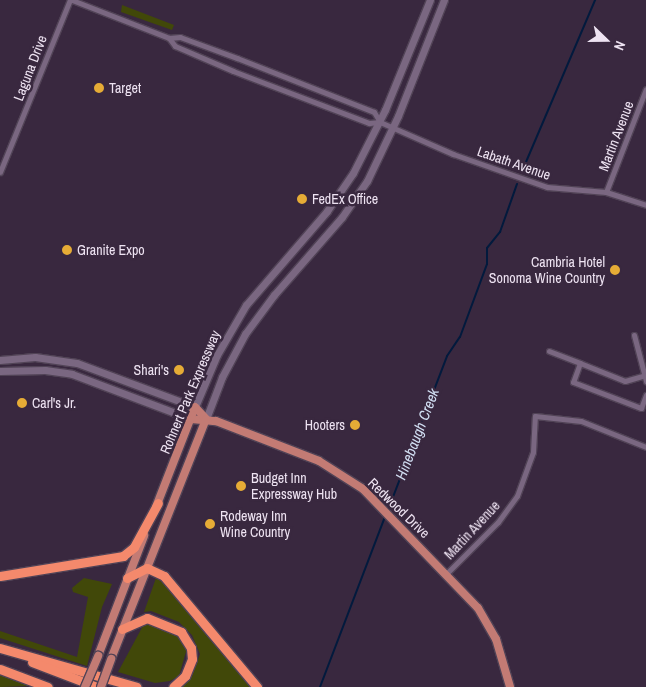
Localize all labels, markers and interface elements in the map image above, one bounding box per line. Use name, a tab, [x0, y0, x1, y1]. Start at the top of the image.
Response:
north arrow	[581, 15, 631, 65]
street label: Laguna Drive	[10, 33, 50, 103]
text: N	[610, 38, 630, 53]
place label: Target	[109, 80, 141, 96]
marker: Target	[93, 82, 105, 94]
street label: Martin Avenue	[595, 98, 637, 174]
street label: Labath Avenue	[475, 143, 553, 183]
place label: FedEx Office	[312, 191, 378, 207]
marker: FedEx Office	[296, 193, 308, 205]
place label: Granite Expo	[77, 242, 145, 258]
marker: Granite Expo	[61, 244, 73, 256]
place label: Cambria Hotel Sonoma Wine Country	[489, 254, 605, 286]
marker: Cambria Hotel Sonoma Wine Country	[609, 264, 621, 276]
street label: Rohnert Park Expressway	[156, 328, 224, 456]
place label: Shari's	[134, 362, 169, 378]
marker: Shari's	[173, 364, 185, 376]
water label: Hinebaugh Creek	[391, 386, 443, 482]
place label: Carl's Jr.	[32, 395, 76, 411]
marker: Carl's Jr.	[16, 397, 28, 409]
place label: Hooters	[305, 417, 345, 433]
marker: Hooters	[349, 419, 361, 431]
place label: Budget Inn Expressway Hub	[251, 470, 337, 502]
street label: Redwood Drive	[365, 474, 433, 542]
marker: Budget Inn Expressway Hub	[235, 480, 247, 492]
street label: Martin Avenue	[440, 497, 504, 563]
place label: Rodeway Inn Wine Country	[220, 508, 290, 540]
marker: Rodeway Inn Wine Country	[204, 518, 216, 530]

